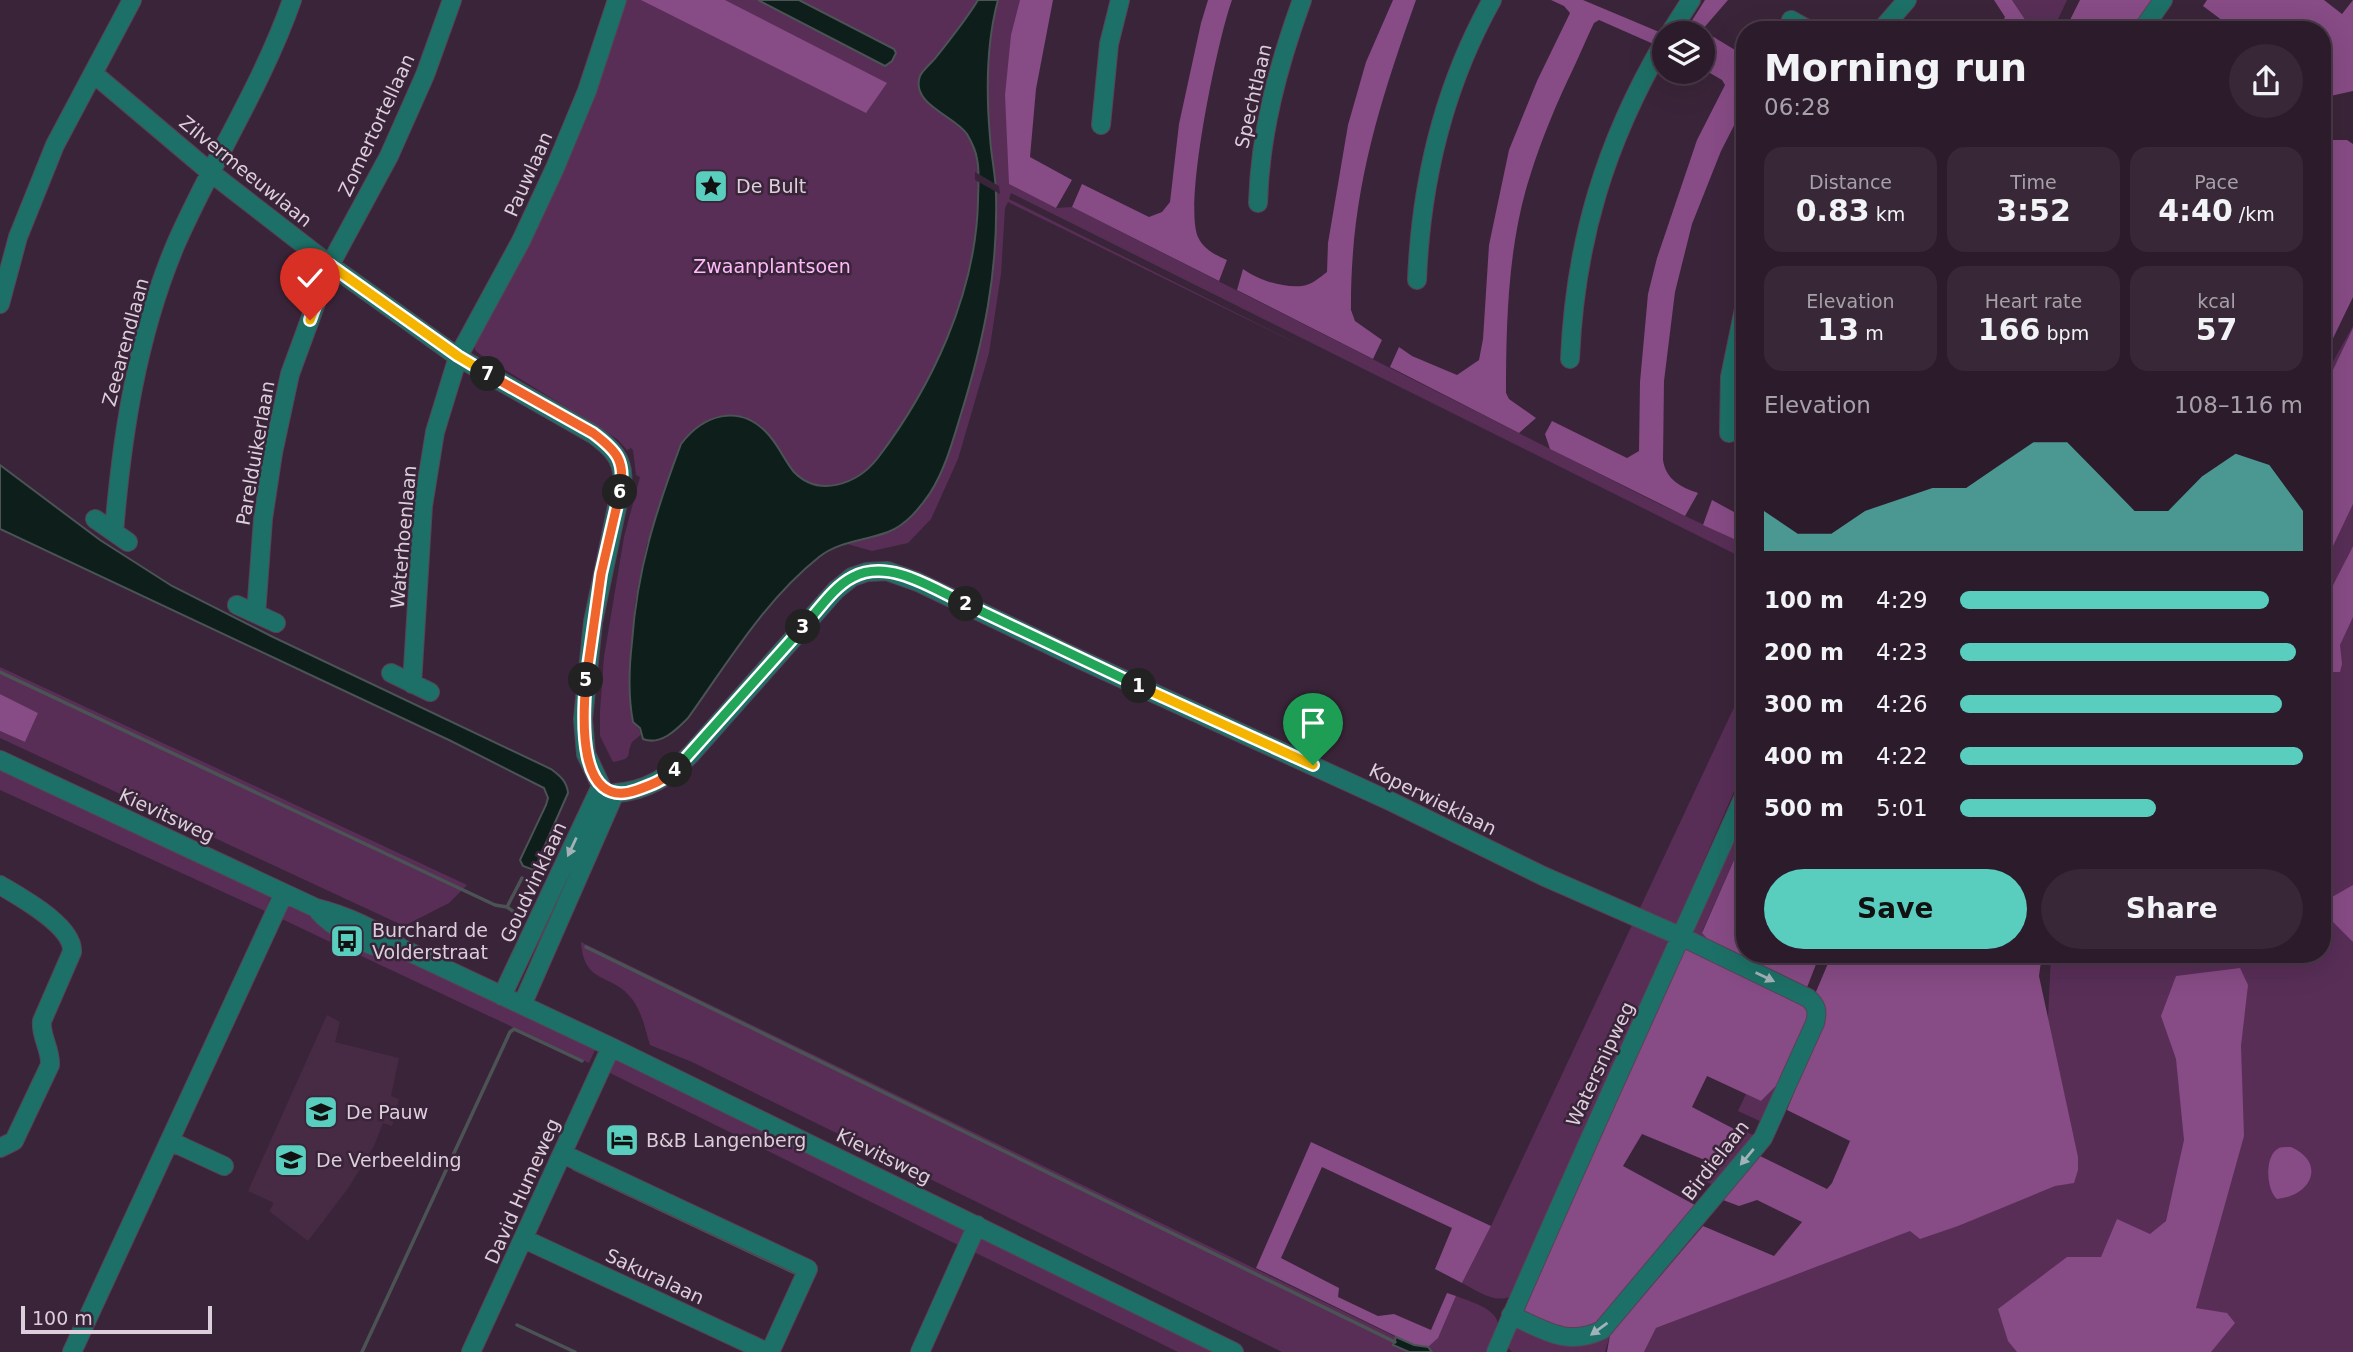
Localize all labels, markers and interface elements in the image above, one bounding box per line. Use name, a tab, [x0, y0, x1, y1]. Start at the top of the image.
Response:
map controls	[1652, 21, 1715, 84]
button: layers	[1652, 21, 1715, 84]
street label: Spechtlaan	[1230, 42, 1276, 150]
button: share	[2229, 44, 2303, 118]
text: Morning run	[1764, 46, 2027, 90]
street label: Zomertortellaan	[333, 50, 419, 200]
text: 06:28	[1764, 94, 1830, 120]
street label: Zilvermeeuwlaan	[175, 111, 317, 231]
street label: Pauwlaan	[500, 128, 556, 220]
place icon: De Bult	[692, 167, 730, 205]
text: Distance	[1809, 171, 1892, 193]
text: Time	[2010, 171, 2057, 193]
text: Pace	[2194, 171, 2239, 193]
place label: De Bult	[736, 175, 806, 197]
text: 0.83	[1796, 193, 1870, 228]
text: 3:52	[1996, 193, 2071, 228]
text: 4:40	[2158, 193, 2233, 228]
text: km	[1870, 203, 1905, 225]
text: /km	[2233, 203, 2275, 225]
pin	[280, 248, 340, 320]
park label: Zwaanplantsoen	[693, 255, 851, 277]
icon: check	[291, 259, 329, 297]
street label: Zeearendlaan	[97, 275, 153, 409]
text: Elevation	[1806, 290, 1895, 312]
text: Heart rate	[1985, 290, 2082, 312]
text: kcal	[2197, 290, 2236, 312]
text: 13	[1817, 312, 1859, 347]
text: 166	[1978, 312, 2040, 347]
text: 57	[2196, 312, 2237, 347]
text: m	[1859, 322, 1884, 344]
text: bpm	[2040, 322, 2089, 344]
pin: 7	[470, 356, 505, 392]
text: 7	[481, 362, 494, 384]
street label: Parelduikerlaan	[231, 379, 279, 527]
text: Elevation	[1764, 392, 1871, 418]
text: 108–116 m	[2174, 392, 2303, 418]
street label: Waterhoenlaan	[386, 464, 420, 610]
pin: 6	[602, 475, 638, 510]
text: 6	[613, 480, 626, 502]
pin: 2	[948, 586, 984, 622]
text: 100 m	[1764, 587, 1844, 613]
text: 4:29	[1876, 587, 1928, 613]
text: 2	[959, 592, 972, 614]
pin: 3	[786, 610, 820, 644]
text: 3	[796, 615, 809, 637]
text: 200 m	[1764, 639, 1844, 665]
text: 4:23	[1876, 639, 1928, 665]
pin: 5	[568, 662, 604, 698]
text: 5	[579, 668, 592, 690]
pin: 1	[1122, 668, 1156, 704]
text: 1	[1132, 674, 1145, 696]
text: 300 m	[1764, 691, 1844, 717]
text: 4:26	[1876, 691, 1928, 717]
pin	[1283, 693, 1343, 765]
icon: arrive	[1294, 704, 1332, 742]
text: 400 m	[1764, 743, 1844, 769]
text: 4:22	[1876, 743, 1928, 769]
pin: 4	[658, 752, 692, 788]
text: 4	[668, 758, 681, 780]
street label: Koperwieklaan	[1366, 759, 1500, 839]
street label: Kievitsweg	[116, 783, 218, 847]
text: 500 m	[1764, 795, 1844, 821]
text: 5:01	[1876, 795, 1928, 821]
street label: Goudvinklaan	[495, 818, 571, 946]
one-way arrow	[567, 837, 578, 858]
button: Save	[1764, 869, 2027, 949]
button: Share	[2041, 869, 2303, 949]
place label: Burchard de Volderstraat	[372, 919, 488, 963]
bus stop icon: Burchard de Volderstraat	[328, 922, 366, 960]
one-way arrow	[1755, 971, 1775, 983]
street label: Watersnipweg	[1562, 998, 1638, 1130]
school or university icon: De Pauw	[302, 1093, 340, 1131]
place label: De Pauw	[346, 1101, 428, 1123]
street label: David Humeweg	[480, 1115, 564, 1267]
street label: Birdielaan	[1677, 1116, 1753, 1204]
hotel icon: B&B Langenberg	[603, 1121, 641, 1159]
street label: Kievitsweg	[833, 1124, 935, 1188]
place label: B&B Langenberg	[646, 1129, 806, 1151]
school or university icon: De Verbeelding	[272, 1141, 310, 1179]
one-way arrow	[1740, 1147, 1755, 1165]
place label: De Verbeelding	[316, 1149, 462, 1171]
street label: Sakuralaan	[602, 1244, 708, 1308]
scale bar	[21, 1303, 212, 1335]
text: 100 m	[32, 1307, 93, 1329]
one-way arrow	[1591, 1321, 1609, 1336]

